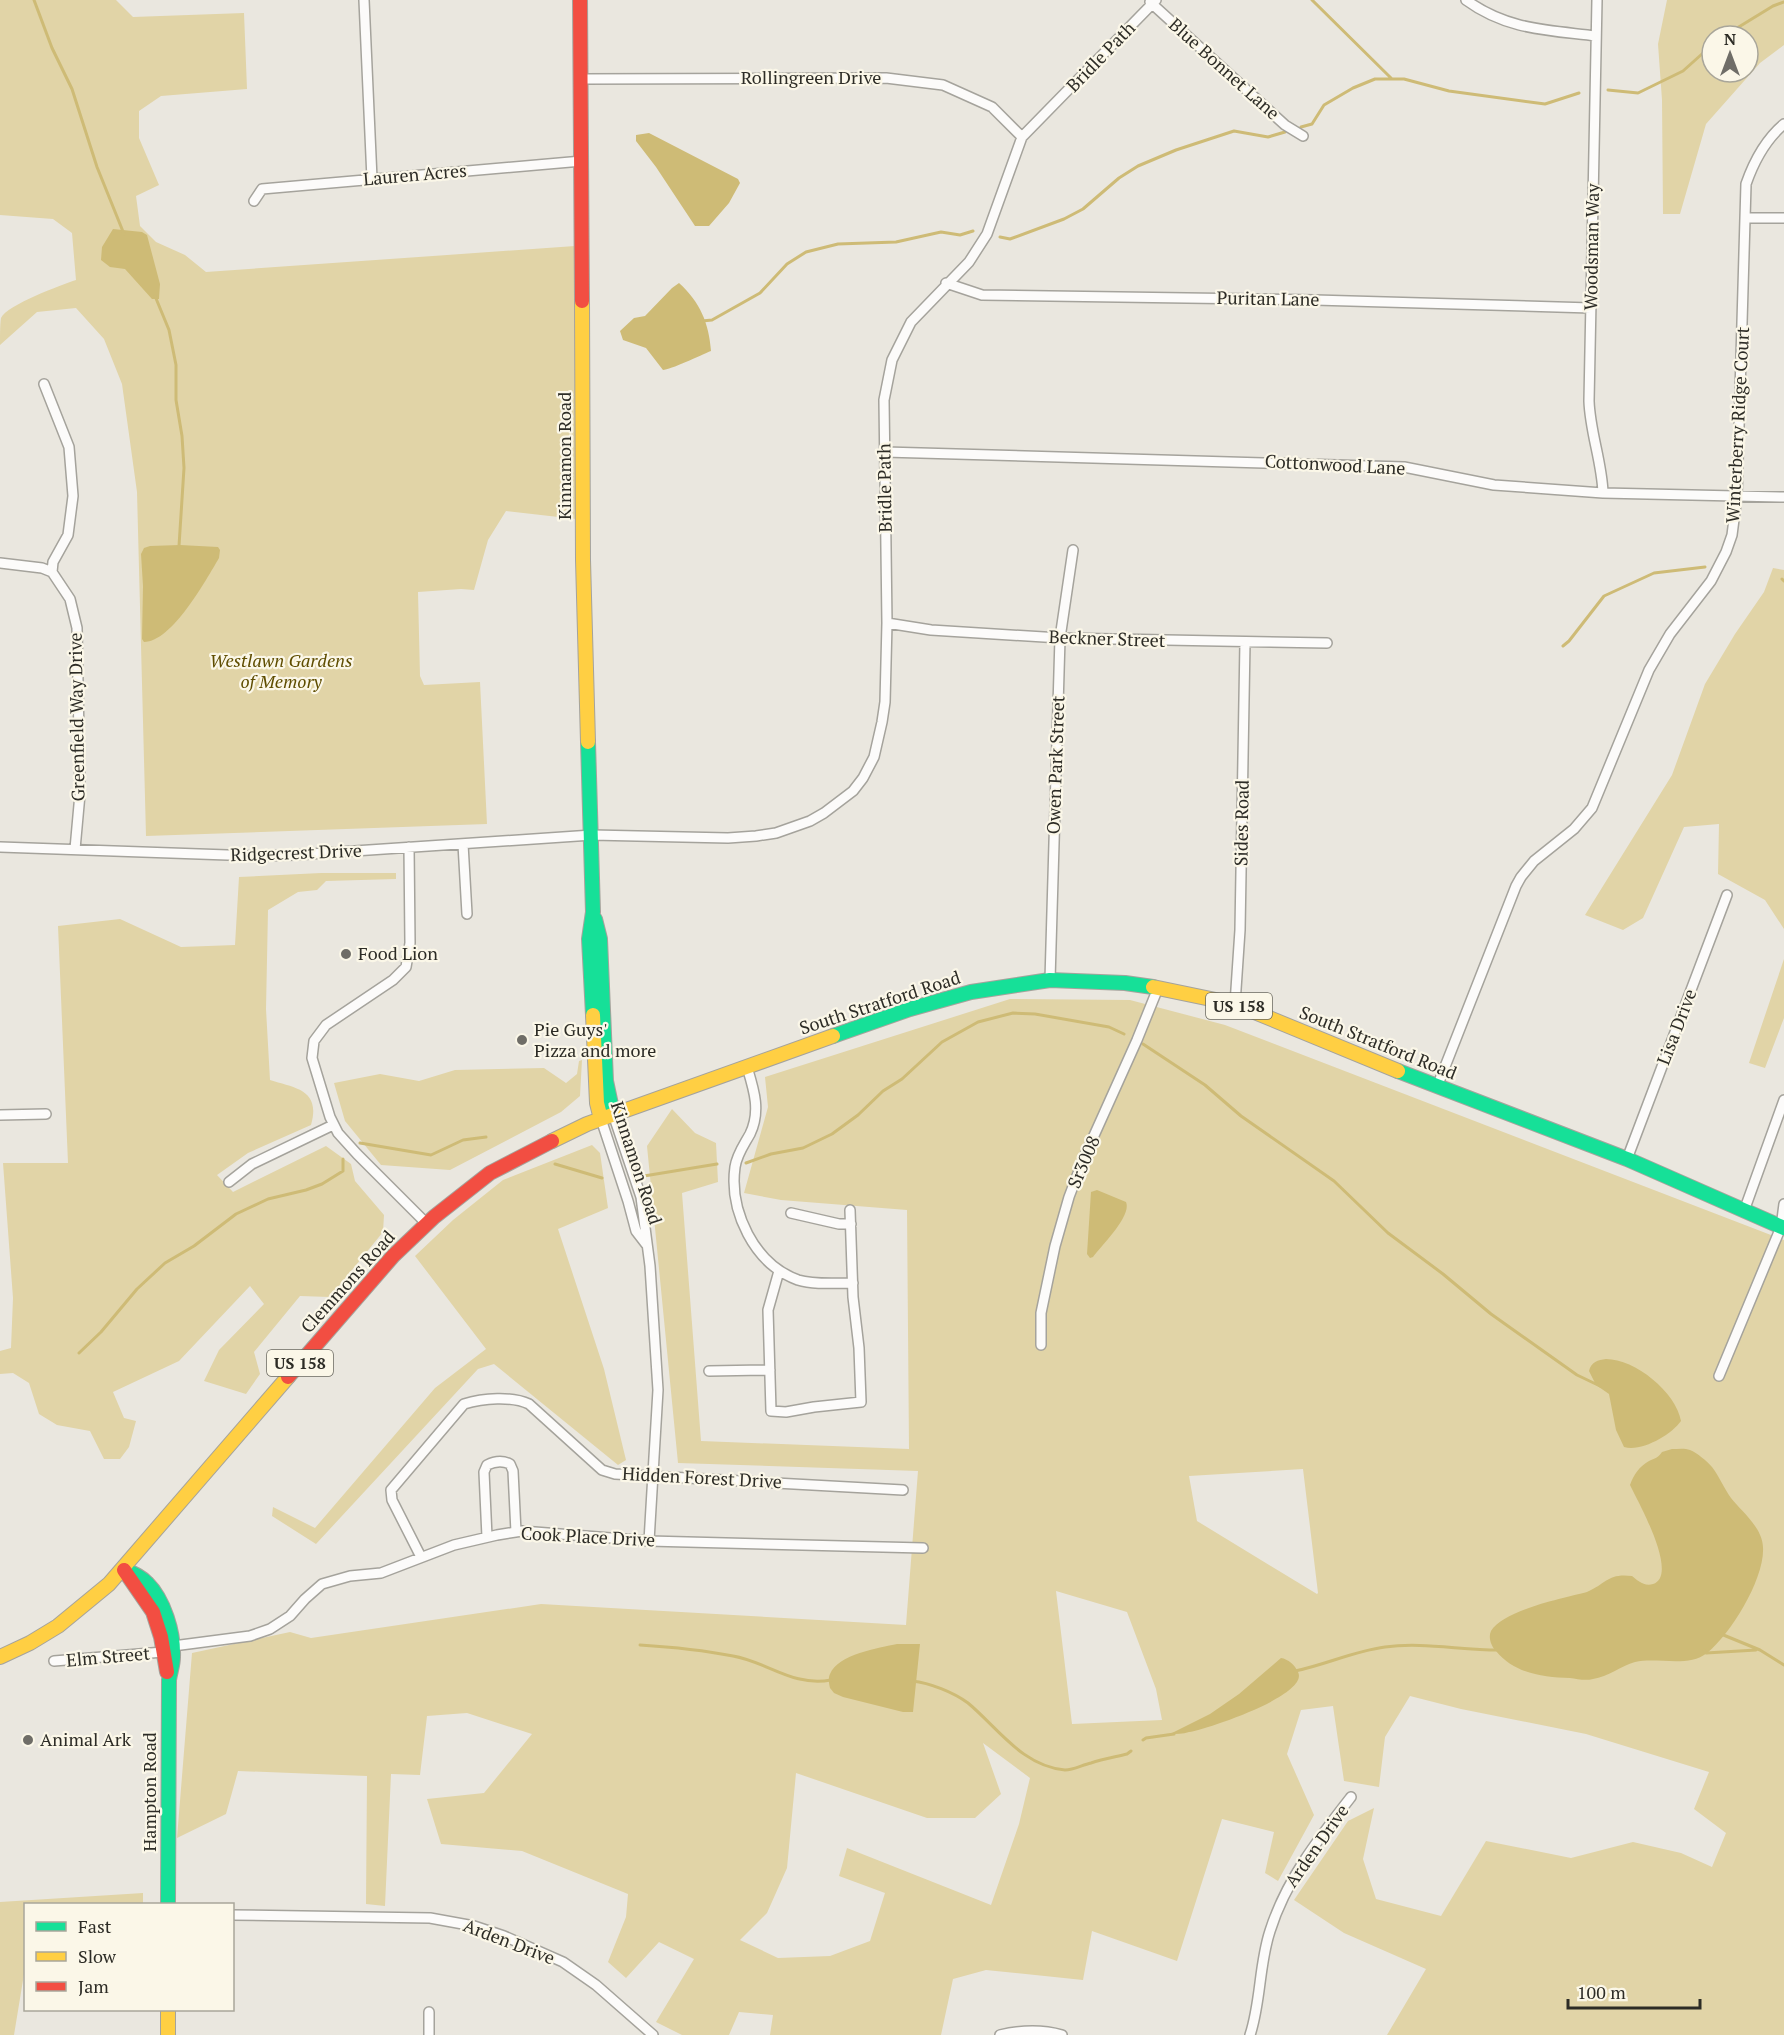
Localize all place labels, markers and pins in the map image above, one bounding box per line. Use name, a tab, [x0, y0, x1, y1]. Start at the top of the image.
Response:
place label: Food Lion	[358, 941, 438, 965]
marker: Food Lion	[339, 947, 353, 961]
place label: Pie Guys' Pizza and more	[534, 1017, 656, 1062]
marker: Pie Guys' Pizza and more	[515, 1033, 529, 1047]
place label: Animal Ark	[40, 1727, 132, 1751]
marker: Animal Ark	[21, 1733, 35, 1747]

